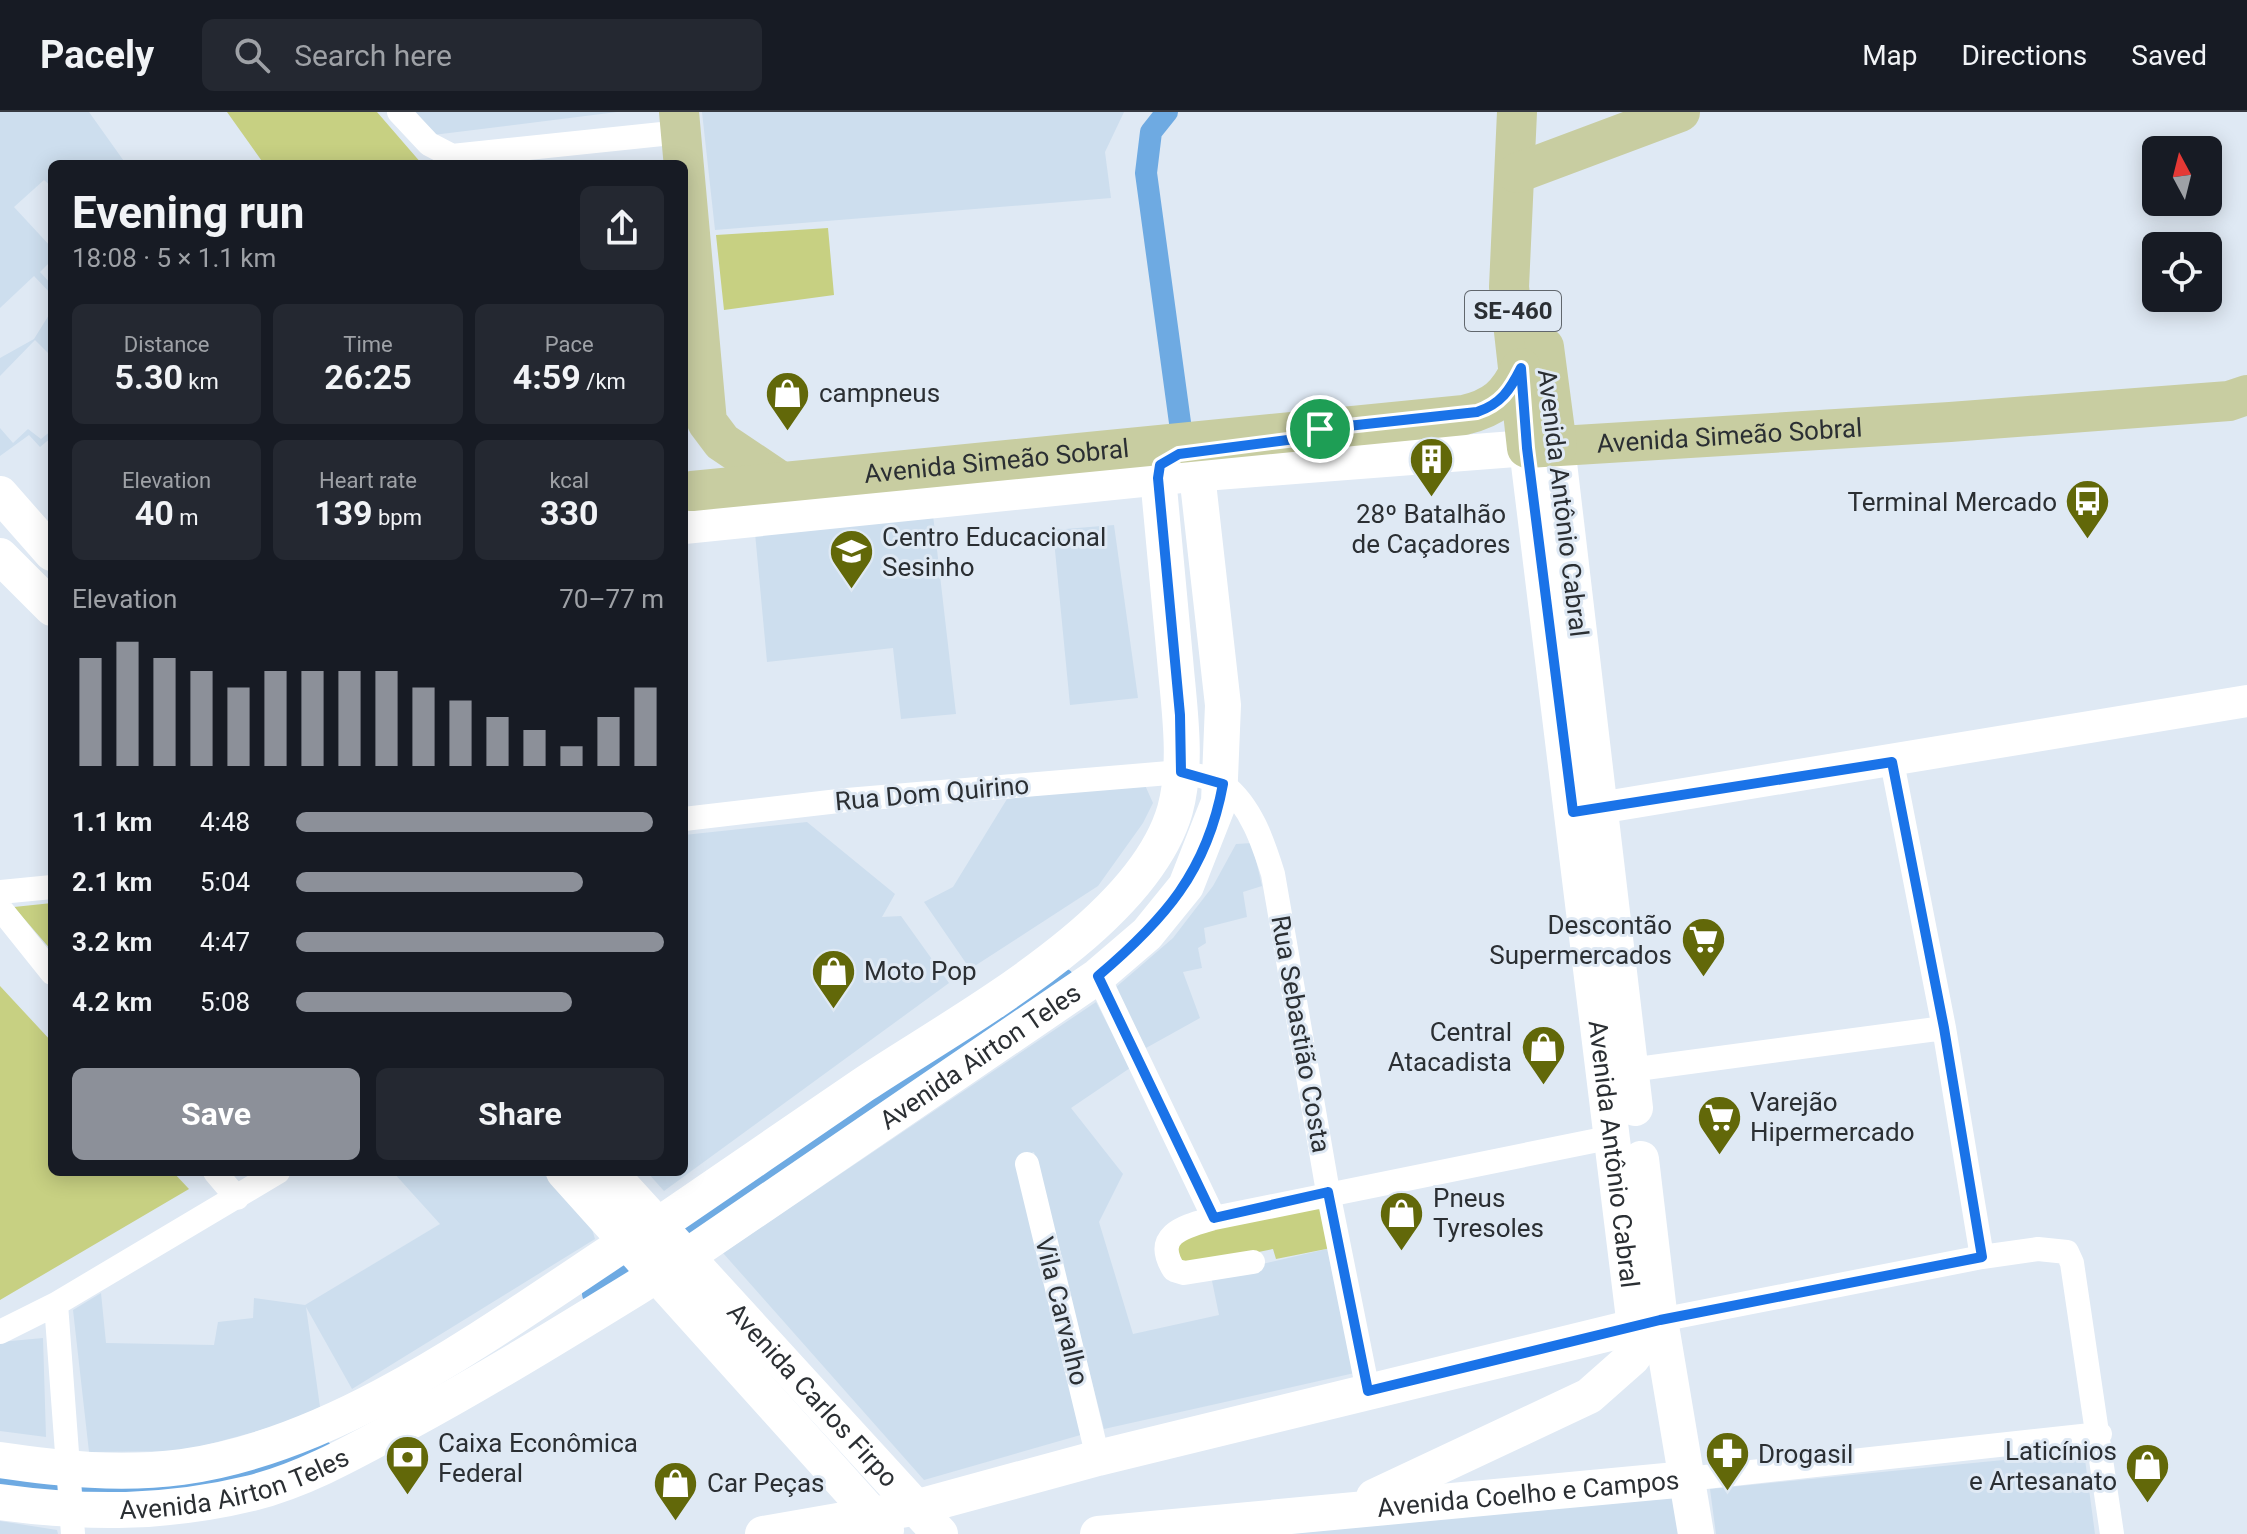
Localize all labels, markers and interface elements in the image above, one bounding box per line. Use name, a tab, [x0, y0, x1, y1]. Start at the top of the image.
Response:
search box	[202, 19, 762, 91]
text: Pacely	[40, 33, 154, 77]
icon: search	[230, 33, 274, 77]
text: Search here	[294, 38, 452, 73]
text: Map	[1862, 39, 1918, 72]
text: Directions	[1962, 39, 2087, 72]
text: Saved	[2131, 39, 2207, 72]
north arrow	[2142, 136, 2222, 216]
map controls	[2142, 136, 2222, 312]
button: share	[580, 186, 664, 270]
text: Evening run	[72, 187, 304, 239]
button: locate	[2142, 232, 2222, 312]
text: 18:08 · 5 × 1.1 km	[72, 243, 276, 273]
road number: SE-460	[1465, 291, 1561, 331]
text: Distance	[124, 332, 209, 357]
text: Time	[343, 332, 393, 357]
text: Pace	[545, 332, 594, 357]
text: 5.30	[115, 357, 183, 397]
text: 26:25	[324, 357, 412, 397]
text: 4:59	[513, 357, 581, 397]
street label: Avenida Antônio Cabral	[1532, 368, 1594, 638]
text: km	[183, 369, 219, 394]
text: /km	[581, 369, 626, 394]
shop icon: campneus	[764, 369, 812, 432]
place label: campneus	[819, 378, 940, 408]
pin	[1286, 395, 1354, 463]
icon: arrive	[1298, 407, 1342, 451]
street label: Avenida Simeão Sobral	[1596, 412, 1863, 459]
street label: Avenida Simeão Sobral	[863, 433, 1130, 489]
building icon: 28º Batalhão de Caçadores	[1407, 435, 1455, 498]
text: Elevation	[122, 468, 211, 493]
text: Heart rate	[319, 468, 417, 493]
text: kcal	[549, 468, 589, 493]
bus stop icon: Terminal Mercado	[2064, 478, 2112, 541]
place label: Terminal Mercado	[1847, 487, 2057, 517]
text: 40	[135, 493, 174, 533]
text: 139	[314, 493, 373, 533]
text: 330	[540, 493, 599, 533]
place label: 28º Batalhão de Caçadores	[1352, 499, 1510, 559]
text: m	[174, 505, 199, 530]
text: bpm	[373, 505, 422, 530]
place label: Centro Educacional Sesinho	[882, 522, 1106, 582]
school or university icon: Centro Educacional Sesinho	[827, 528, 875, 591]
text: Elevation	[72, 584, 177, 614]
text: 70–77 m	[559, 584, 664, 614]
street label: Rua Dom Quirino	[834, 770, 1030, 816]
text: 1.1 km	[72, 807, 152, 837]
text: 4:48	[200, 807, 250, 837]
text: 2.1 km	[72, 867, 152, 897]
text: 5:04	[200, 867, 250, 897]
place label: Descontão Supermercados	[1489, 910, 1672, 970]
street label: Rua Sebastião Costa	[1265, 913, 1337, 1155]
supermarket icon: Descontão Supermercados	[1679, 916, 1727, 979]
text: 3.2 km	[72, 927, 152, 957]
text: 4:47	[200, 927, 250, 957]
shop icon: Moto Pop	[809, 947, 857, 1010]
place label: Moto Pop	[864, 956, 977, 986]
street label: Avenida Airton Teles	[874, 977, 1086, 1135]
text: 4.2 km	[72, 987, 152, 1017]
text: 5:08	[200, 987, 250, 1017]
place label: Central Atacadista	[1388, 1017, 1512, 1077]
street label: Avenida Antônio Cabral	[1582, 1018, 1645, 1290]
shop icon: Central Atacadista	[1519, 1023, 1567, 1086]
button: Save	[72, 1068, 360, 1160]
button: Share	[376, 1068, 664, 1160]
place label: Varejão Hipermercado	[1750, 1087, 1914, 1147]
supermarket icon: Varejão Hipermercado	[1695, 1093, 1743, 1156]
place label: Pneus Tyresoles	[1433, 1183, 1544, 1243]
shop icon: Pneus Tyresoles	[1378, 1189, 1426, 1252]
street label: Vila Carvalho	[1029, 1234, 1095, 1388]
street label: Avenida Carlos Firpo	[721, 1297, 904, 1493]
place label: Caixa Econômica Federal	[438, 1428, 638, 1488]
pharmacy icon: Drogasil	[1703, 1430, 1751, 1493]
bank icon: Caixa Econômica Federal	[383, 1434, 431, 1497]
place label: Laticínios e Artesanato	[1969, 1436, 2117, 1496]
place label: Drogasil	[1758, 1439, 1853, 1469]
street label: Avenida Airton Teles	[119, 1442, 354, 1525]
shop icon: Laticínios e Artesanato	[2124, 1442, 2172, 1505]
shop icon: Car Peças	[652, 1459, 700, 1522]
street label: Avenida Coelho e Campos	[1376, 1465, 1680, 1523]
place label: Car Peças	[707, 1468, 825, 1498]

